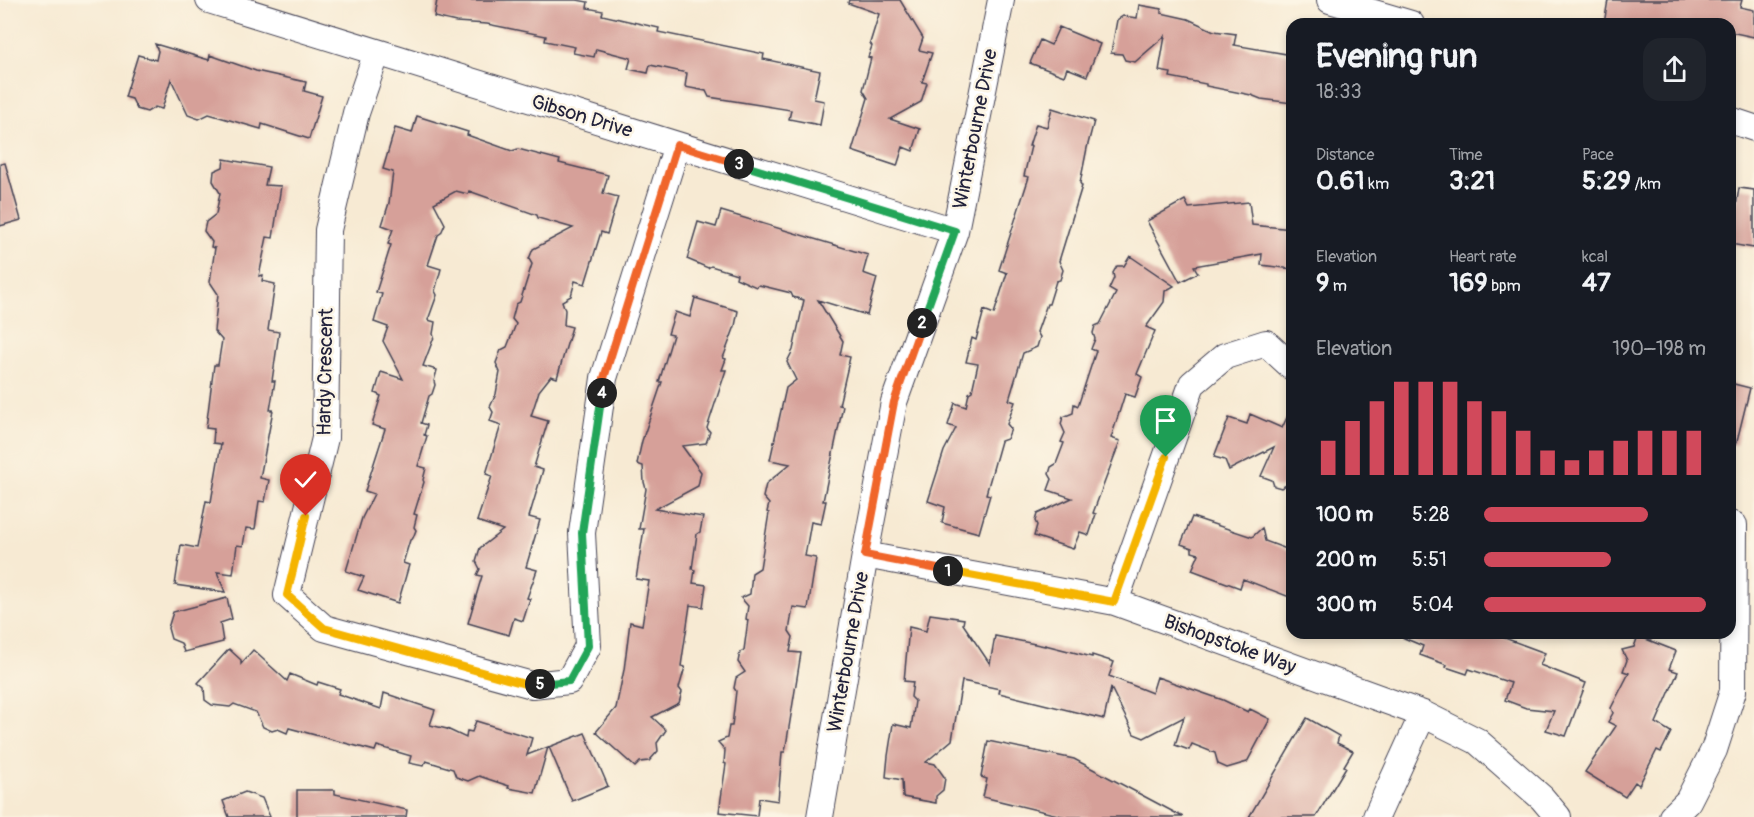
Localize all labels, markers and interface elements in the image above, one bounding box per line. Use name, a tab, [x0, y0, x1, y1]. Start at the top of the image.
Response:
text: Evening run	[1316, 36, 1477, 77]
button: share	[1643, 38, 1706, 101]
street label: Winterbourne Drive	[947, 47, 1003, 211]
text: 18:33	[1316, 79, 1362, 104]
street label: Gibson Drive	[528, 89, 636, 143]
text: Distance	[1316, 145, 1375, 165]
text: Time	[1449, 145, 1482, 165]
text: Pace	[1582, 145, 1614, 165]
pin: 3	[724, 149, 754, 179]
text: 3	[735, 154, 743, 174]
text: 0.61	[1316, 165, 1365, 197]
text: 3:21	[1449, 165, 1495, 197]
text: 5:29	[1582, 165, 1631, 197]
text: km	[1365, 174, 1389, 194]
text: /km	[1631, 174, 1661, 194]
text: Elevation	[1316, 247, 1377, 267]
text: Heart rate	[1449, 247, 1516, 267]
text: kcal	[1582, 247, 1608, 267]
text: 9	[1316, 267, 1329, 299]
text: 169	[1449, 267, 1488, 299]
text: 47	[1582, 267, 1611, 299]
text: m	[1329, 276, 1347, 296]
text: bpm	[1488, 276, 1521, 296]
street label: Hardy Crescent	[311, 307, 339, 436]
pin: 2	[907, 308, 937, 338]
text: 2	[918, 313, 926, 333]
text: Elevation	[1316, 336, 1392, 361]
text: 190–198 m	[1612, 336, 1706, 361]
pin: 4	[587, 378, 617, 408]
text: 4	[597, 383, 607, 403]
pin	[1140, 395, 1191, 457]
icon: arrive	[1149, 404, 1182, 437]
pin	[280, 454, 331, 516]
icon: check	[289, 463, 322, 496]
text: 100 m	[1316, 502, 1373, 527]
text: 5:28	[1412, 502, 1449, 527]
text: 200 m	[1316, 547, 1377, 572]
text: 5:51	[1412, 547, 1447, 572]
pin: 1	[933, 556, 963, 586]
text: 1	[945, 561, 951, 581]
street label: Winterbourne Drive	[822, 570, 874, 734]
text: 300 m	[1316, 592, 1377, 617]
text: 5:04	[1412, 592, 1453, 617]
street label: Bishopstoke Way	[1161, 609, 1300, 680]
pin: 5	[525, 669, 555, 699]
text: 5	[536, 674, 544, 694]

